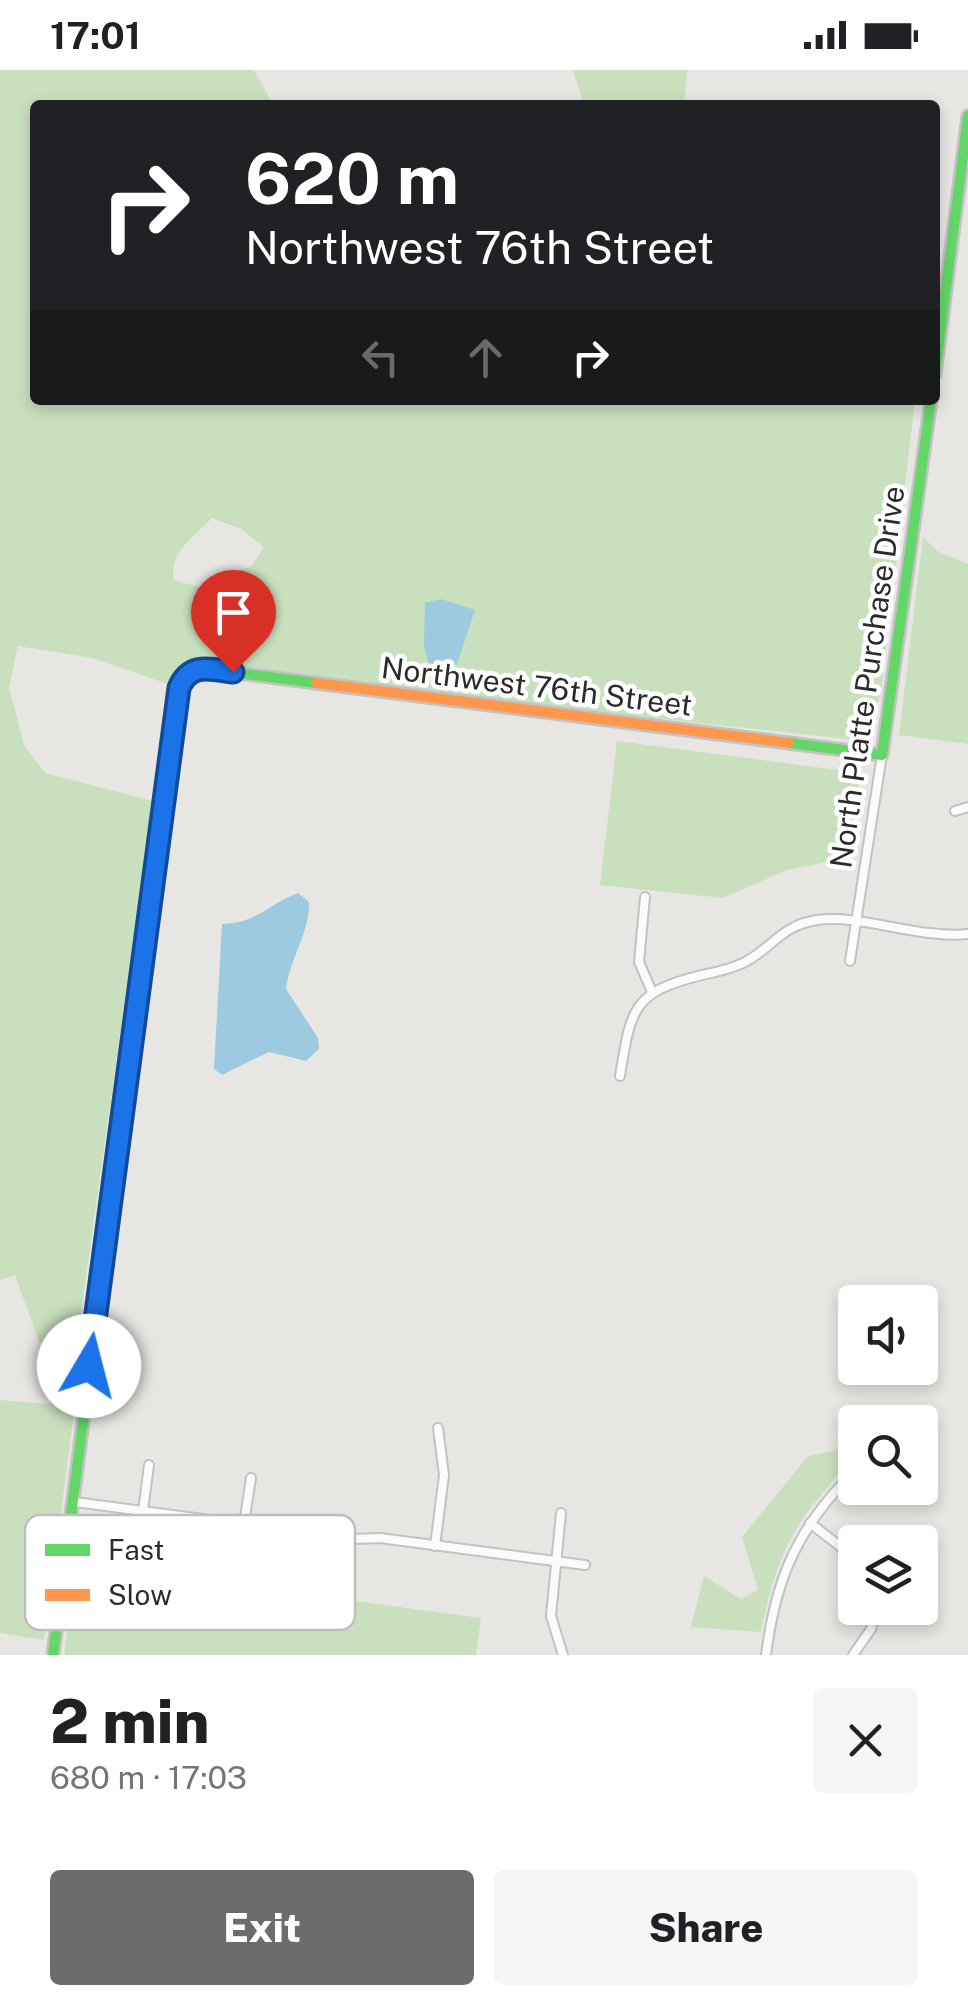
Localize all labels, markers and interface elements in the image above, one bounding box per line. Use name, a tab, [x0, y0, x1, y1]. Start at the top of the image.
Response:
text: 17:01	[50, 13, 141, 58]
text: 620 m	[245, 137, 459, 220]
icon: right	[80, 140, 210, 270]
text: Northwest 76th Street	[245, 221, 714, 274]
icon: left	[353, 330, 408, 385]
icon: ahead	[458, 330, 513, 385]
icon: right	[563, 330, 618, 385]
street label: North Platte Purchase Drive	[822, 484, 912, 870]
pin	[191, 570, 276, 673]
icon: arrive	[206, 585, 261, 640]
street label: Northwest 76th Street	[380, 649, 694, 723]
map controls	[838, 1285, 938, 1625]
button: sound	[838, 1285, 938, 1385]
position arrow	[37, 1314, 141, 1418]
button: search	[838, 1405, 938, 1505]
legend	[25, 1515, 355, 1630]
button: layers	[838, 1525, 938, 1625]
text: Fast	[108, 1533, 164, 1566]
text: Slow	[108, 1578, 172, 1611]
text: 2 min	[50, 1686, 209, 1757]
button: close	[813, 1688, 918, 1793]
text: 680 m · 17:03	[50, 1759, 247, 1796]
button: Exit	[50, 1870, 474, 1985]
button: Share	[494, 1870, 918, 1985]

